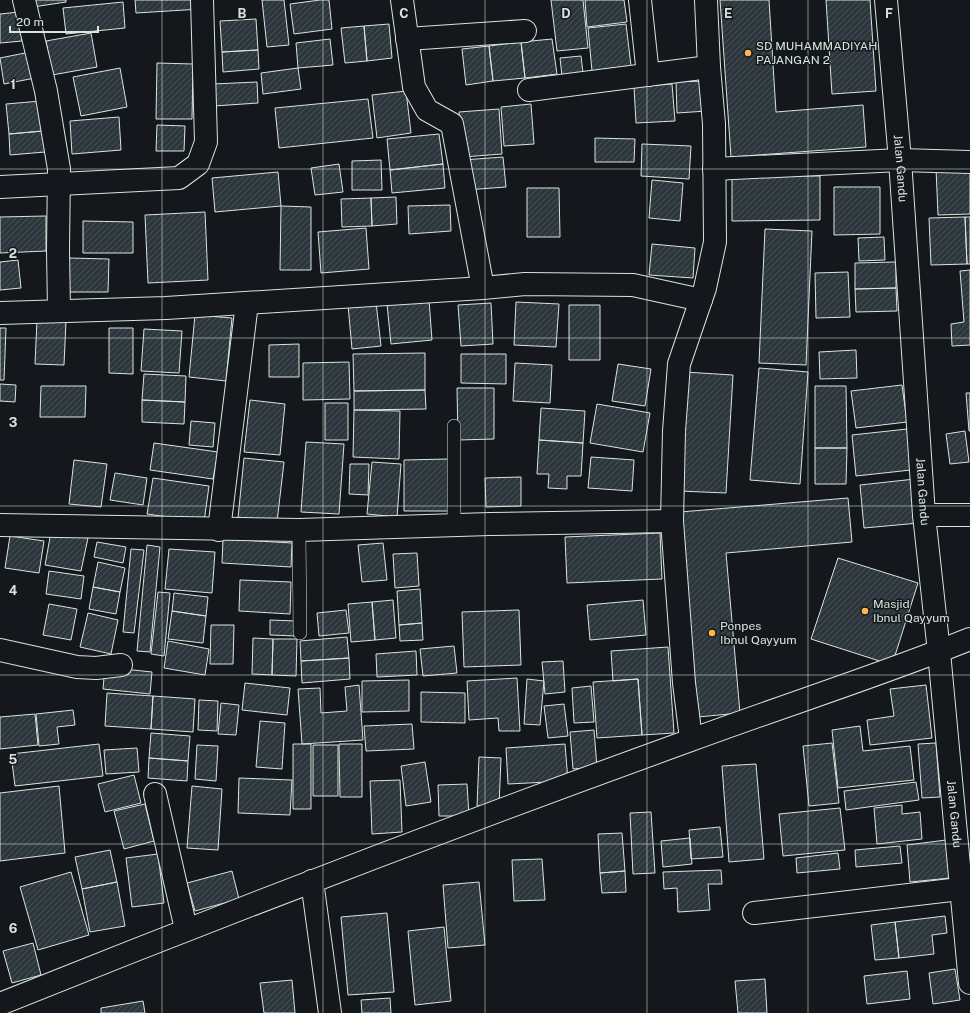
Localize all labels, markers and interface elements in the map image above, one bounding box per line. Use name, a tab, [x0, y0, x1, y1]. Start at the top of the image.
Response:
text: B	[238, 6, 247, 21]
text: C	[399, 6, 409, 21]
text: D	[561, 6, 571, 21]
text: E	[724, 6, 732, 21]
text: F	[885, 6, 893, 21]
scale bar	[10, 8, 98, 34]
text: 20 m	[16, 15, 44, 29]
place label: SD MUHAMMADIYAH PAJANGAN 2	[756, 39, 877, 67]
marker: SD MUHAMMADIYAH PAJANGAN 2	[743, 48, 753, 58]
text: 1	[10, 77, 16, 92]
street label: Jalan Gandu	[891, 134, 910, 203]
text: 2	[9, 246, 17, 261]
text: 3	[9, 415, 18, 430]
street label: Jalan Gandu	[913, 457, 932, 526]
text: 4	[9, 583, 18, 598]
place label: Masjid Ibnul Qayyum	[873, 597, 950, 625]
marker: Masjid Ibnul Qayyum	[860, 606, 870, 616]
place label: Ponpes Ibnul Qayyum	[720, 619, 797, 647]
marker: Ponpes Ibnul Qayyum	[707, 628, 717, 638]
text: 5	[9, 752, 18, 767]
street label: Jalan Gandu	[944, 780, 964, 849]
text: 6	[9, 921, 18, 936]

